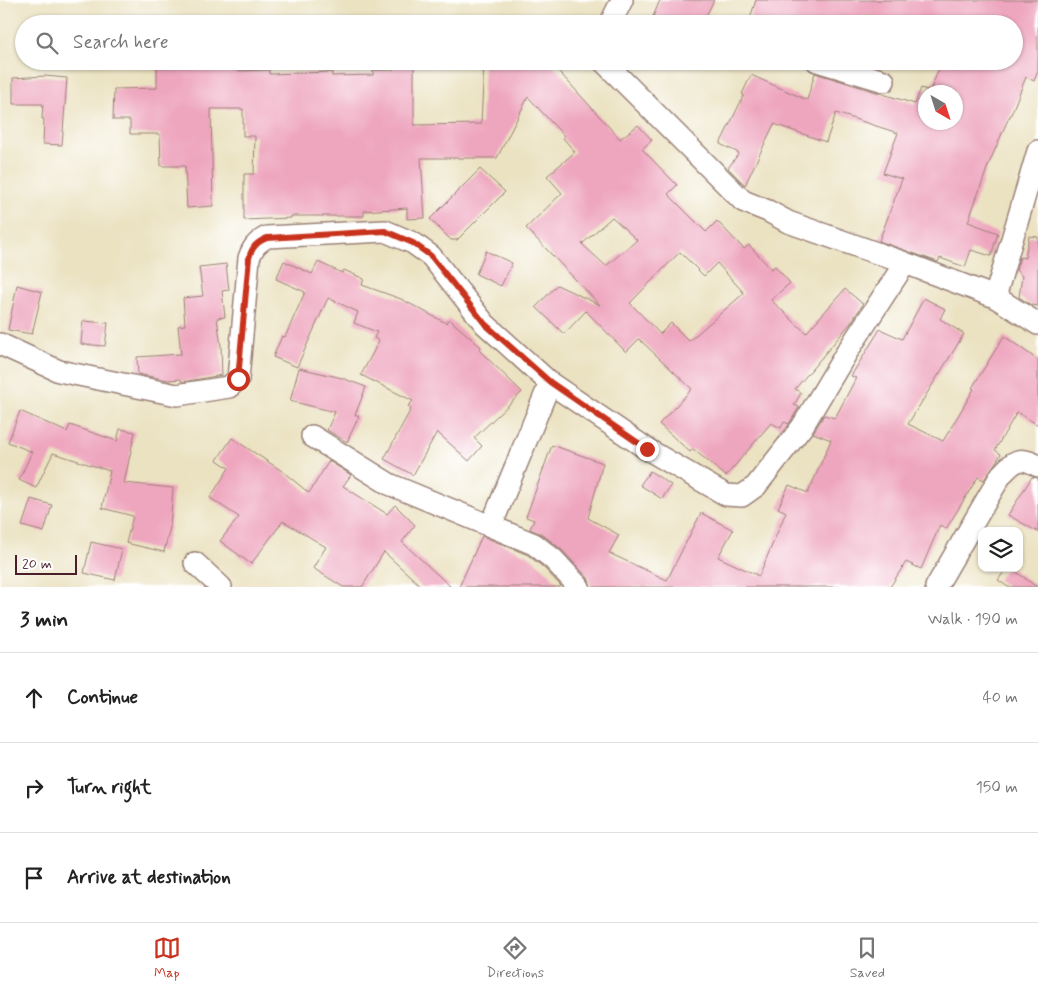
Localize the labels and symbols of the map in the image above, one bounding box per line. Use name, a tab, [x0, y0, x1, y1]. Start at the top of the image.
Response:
north arrow	[918, 85, 963, 130]
route start	[227, 368, 250, 391]
route end	[636, 438, 659, 461]
scale bar	[15, 552, 78, 575]

